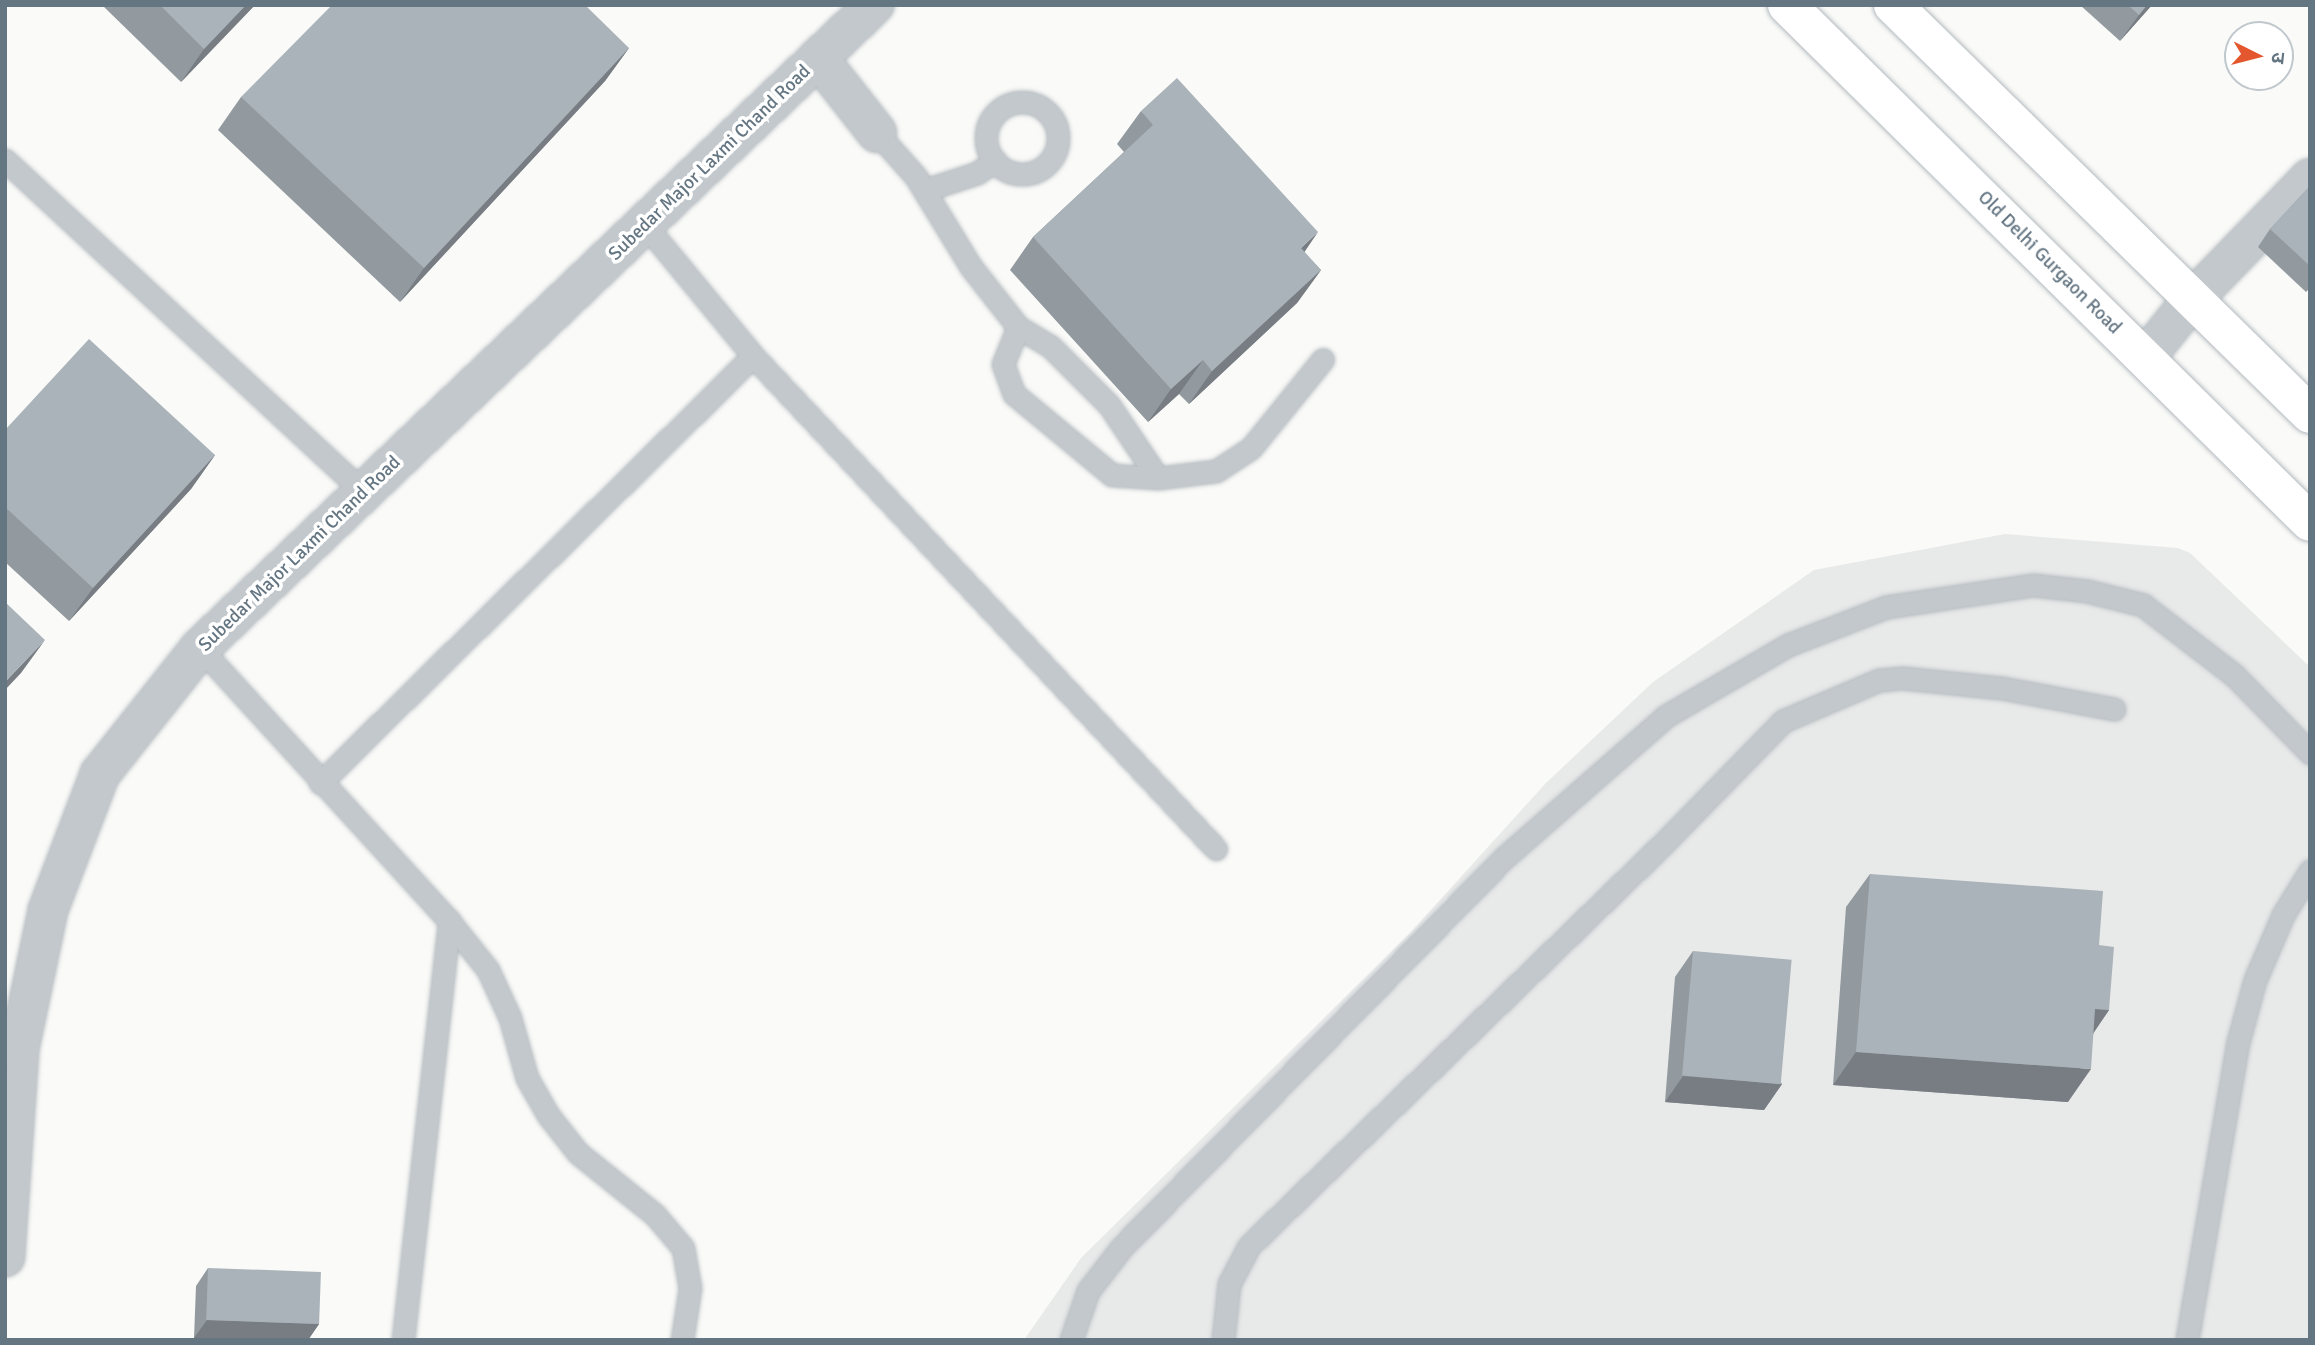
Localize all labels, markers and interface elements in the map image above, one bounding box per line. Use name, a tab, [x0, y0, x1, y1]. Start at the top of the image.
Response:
north arrow	[2224, 21, 2294, 91]
text: उ	[2265, 51, 2290, 65]
street label: Subedar Major Laxmi Chand Road	[604, 60, 816, 266]
street label: Old Delhi Gurgaon Road	[1973, 187, 2125, 339]
street label: Subedar Major Laxmi Chand Road	[194, 451, 406, 657]

